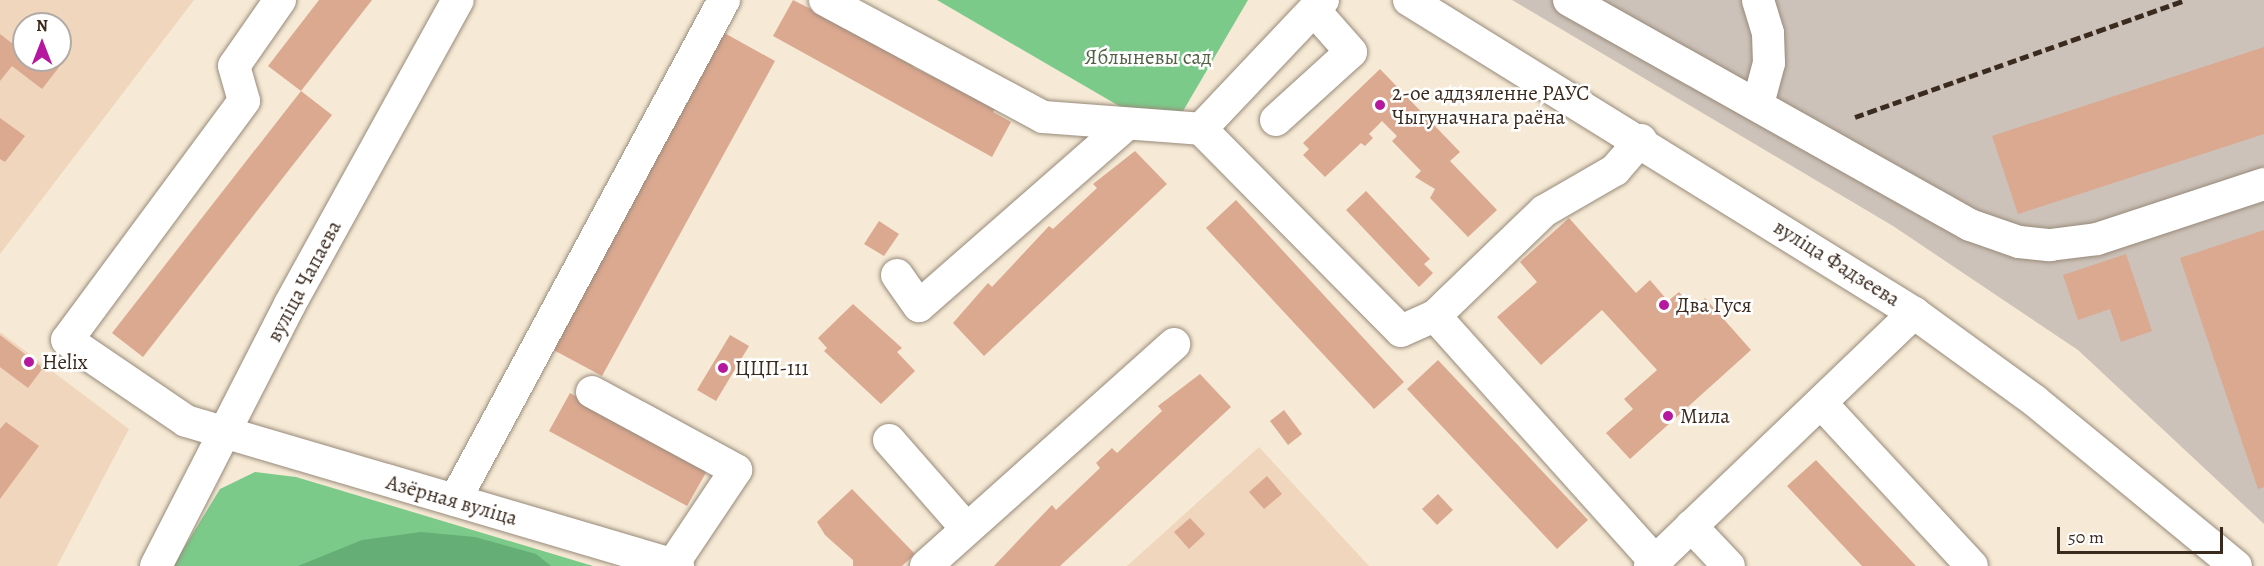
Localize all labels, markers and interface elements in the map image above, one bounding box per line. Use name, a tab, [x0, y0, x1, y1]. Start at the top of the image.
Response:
north arrow	[12, 12, 72, 72]
text: N	[36, 15, 48, 37]
park label: Яблыневы сад	[1084, 44, 1212, 70]
place label: 2-ое аддзяленне РАУС Чыгуначнага раёна	[1392, 80, 1589, 130]
marker: 2-ое аддзяленне РАУС Чыгуначнага раёна	[1373, 98, 1387, 112]
street label: вуліца Фадзеева	[1769, 214, 1905, 312]
street label: вуліца Чапаева	[261, 216, 347, 346]
place label: Два Гуся	[1676, 292, 1752, 318]
marker: Два Гуся	[1657, 298, 1671, 312]
place label: Helix	[42, 349, 88, 375]
marker: Helix	[20, 353, 38, 371]
place label: ЦЦП-111	[735, 355, 809, 381]
marker: ЦЦП-111	[716, 361, 730, 375]
place label: Мила	[1680, 403, 1730, 429]
marker: Мила	[1661, 409, 1675, 423]
street label: Азёрная вуліца	[383, 469, 521, 531]
scale bar	[2060, 515, 2226, 553]
text: 50 m	[2068, 525, 2104, 549]

